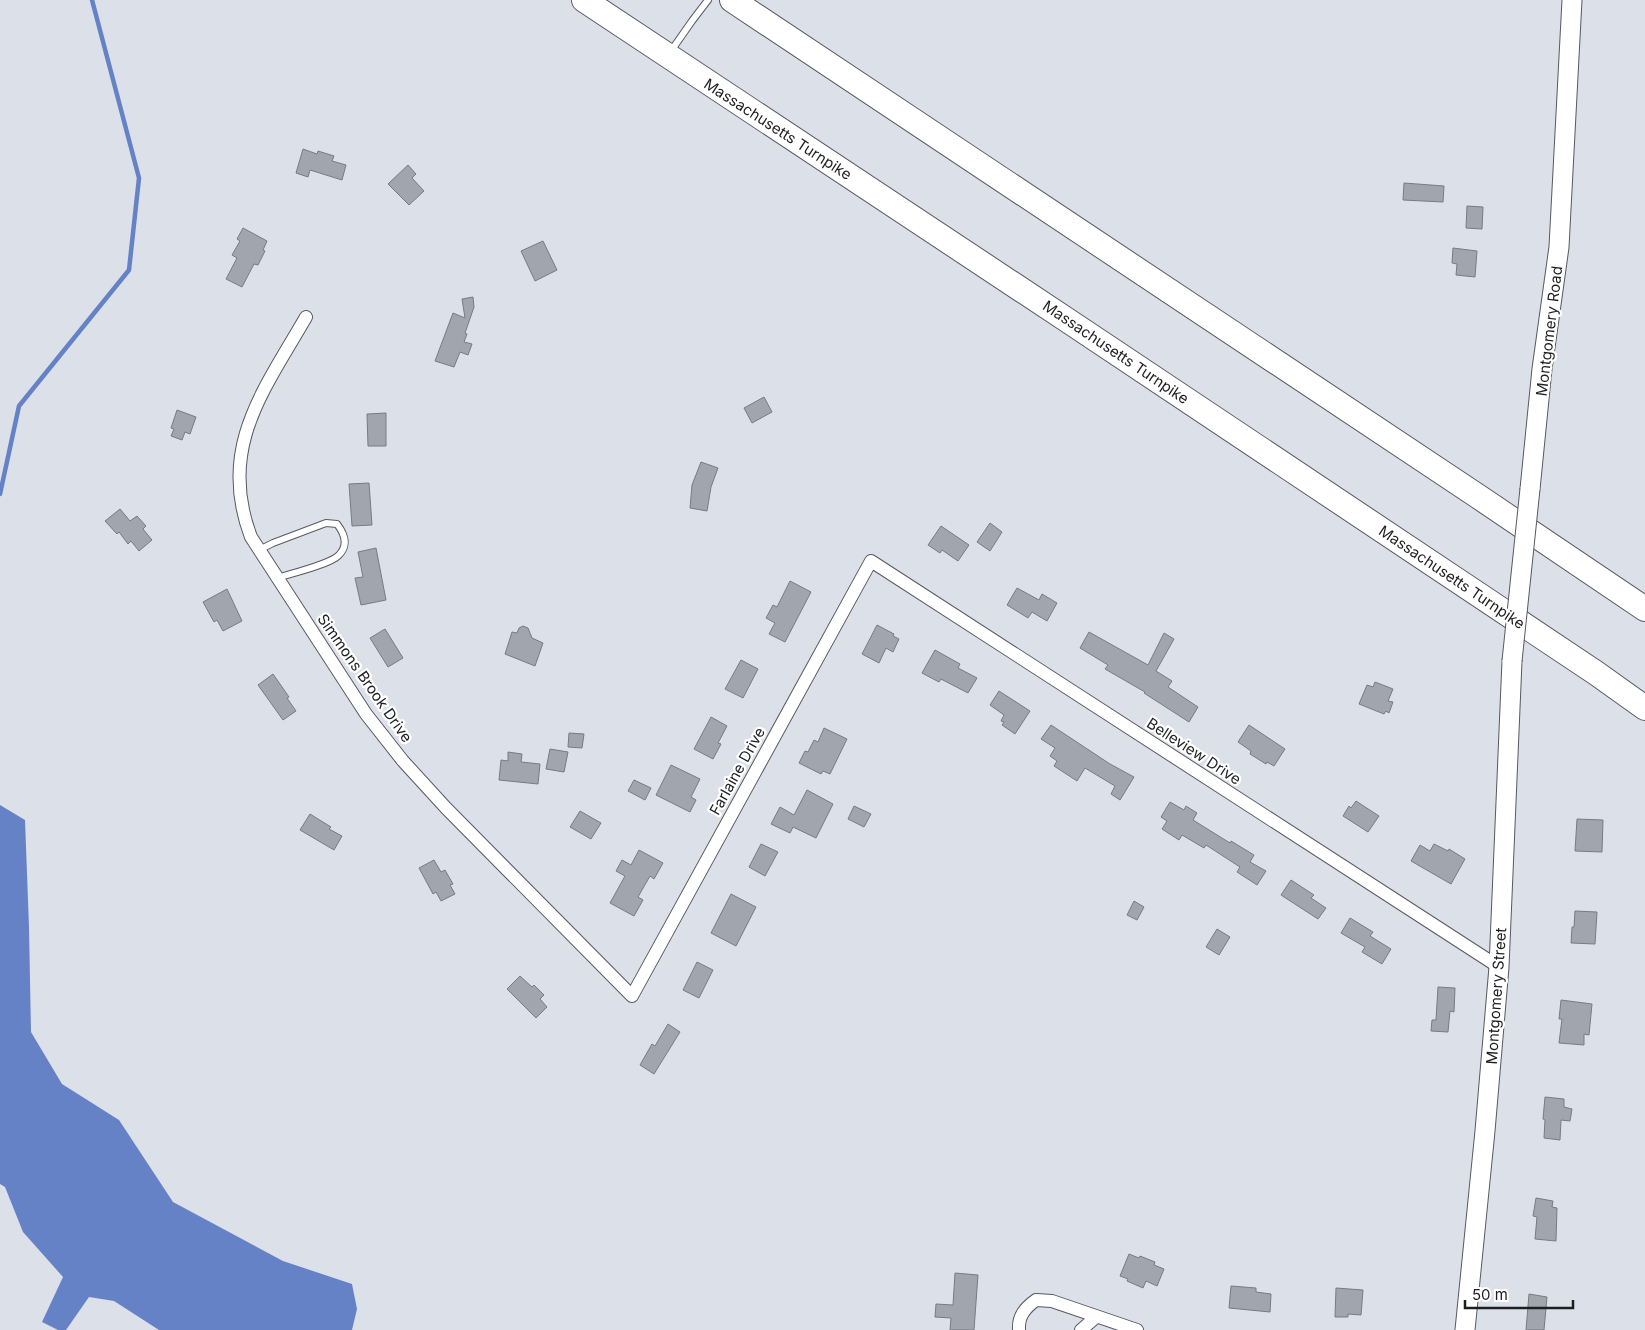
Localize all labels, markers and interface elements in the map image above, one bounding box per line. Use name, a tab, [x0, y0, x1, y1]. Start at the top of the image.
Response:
street label: Massachusetts Turnpike	[701, 74, 855, 184]
street label: Montgomery Road	[1532, 265, 1566, 397]
street label: Massachusetts Turnpike	[1039, 296, 1193, 408]
street label: Massachusetts Turnpike	[1375, 521, 1529, 633]
street label: Simmons Brook Drive	[314, 610, 416, 746]
street label: Belleview Drive	[1143, 713, 1245, 789]
street label: Farlaine Drive	[705, 724, 769, 818]
street label: Montgomery Street	[1482, 927, 1510, 1065]
scale bar	[1465, 1278, 1572, 1310]
text: 50 m	[1472, 1285, 1508, 1304]

